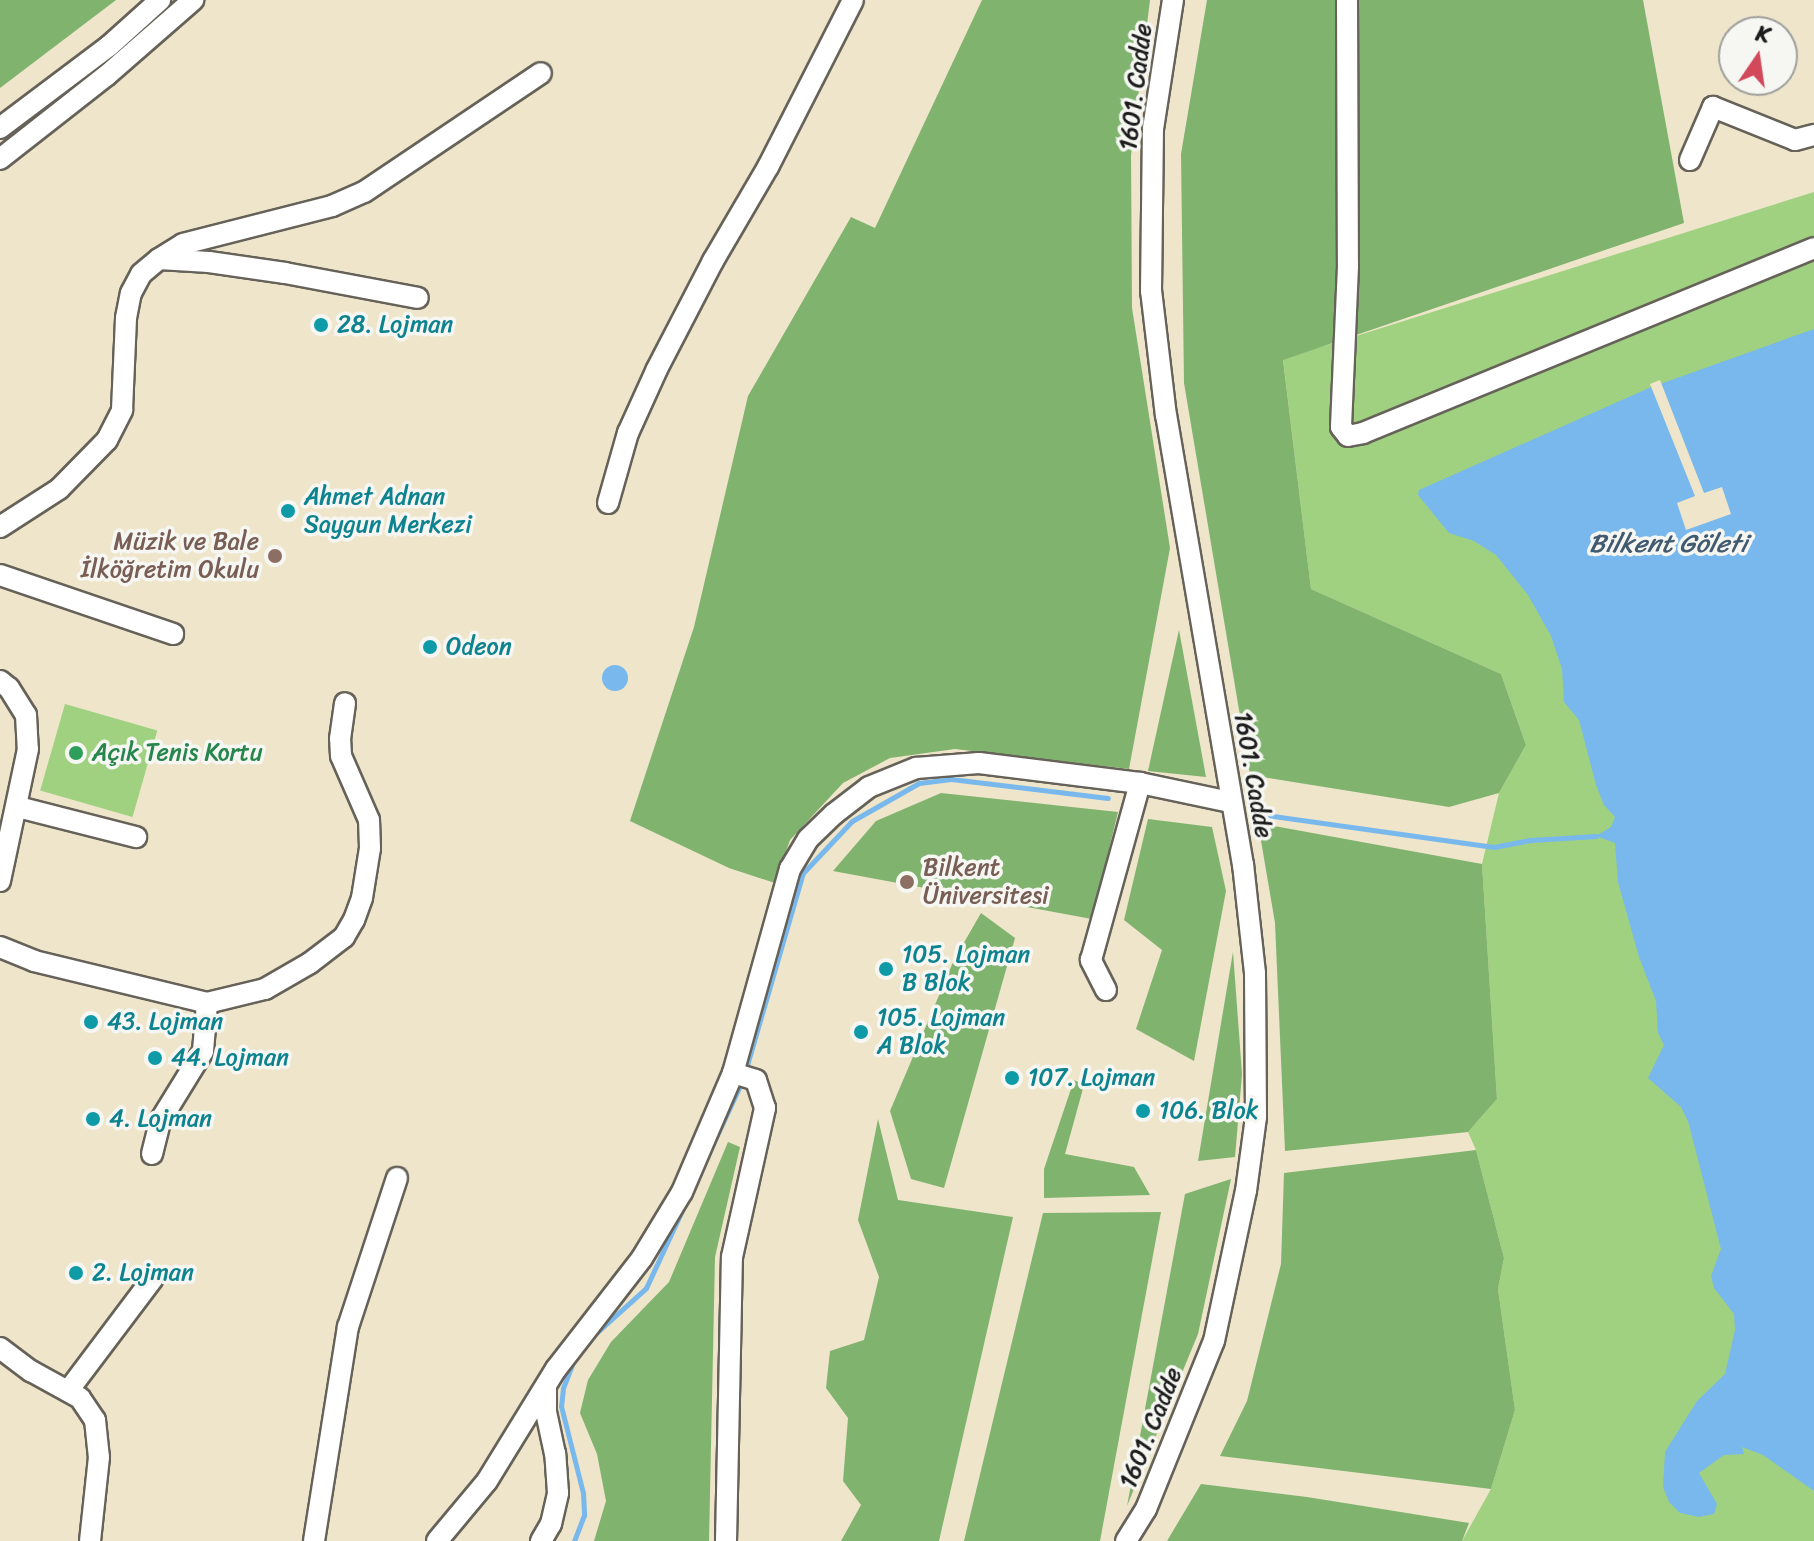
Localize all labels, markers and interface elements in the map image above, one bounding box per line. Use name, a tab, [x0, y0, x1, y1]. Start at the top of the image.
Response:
text: K	[1752, 14, 1774, 55]
north arrow	[1718, 16, 1798, 96]
street label: 1601. Cadde	[1114, 22, 1158, 152]
place label: 28. Lojman	[337, 311, 453, 339]
marker: 28. Lojman	[312, 316, 330, 334]
place label: Ahmet Adnan Saygun Merkezi	[304, 483, 473, 539]
marker: Ahmet Adnan Saygun Merkezi	[279, 502, 297, 520]
place label: Müzik ve Bale İlköğretim Okulu	[81, 528, 259, 584]
water label: Bilkent Göleti	[1588, 528, 1748, 560]
marker: Müzik ve Bale İlköğretim Okulu	[266, 547, 284, 565]
place label: Odeon	[446, 633, 512, 661]
marker: Odeon	[421, 638, 439, 656]
street label: 1601. Cadde	[1228, 710, 1278, 840]
place label: Açık Tenis Kortu	[92, 739, 266, 767]
marker: Açık Tenis Kortu	[67, 744, 85, 762]
place label: Bilkent Üniversitesi	[923, 854, 1049, 910]
marker: Bilkent Üniversitesi	[898, 873, 916, 891]
place label: 105. Lojman B Blok	[902, 941, 1030, 997]
marker: 105. Lojman B Blok	[877, 960, 895, 978]
place label: 105. Lojman A Blok	[877, 1004, 1005, 1060]
place label: 43. Lojman	[107, 1008, 223, 1036]
marker: 43. Lojman	[82, 1013, 100, 1031]
marker: 105. Lojman A Blok	[852, 1023, 870, 1041]
place label: 44. Lojman	[171, 1044, 289, 1072]
marker: 44. Lojman	[146, 1049, 164, 1067]
place label: 107. Lojman	[1028, 1064, 1155, 1092]
marker: 107. Lojman	[1003, 1069, 1021, 1087]
place label: 106. Blok	[1159, 1097, 1259, 1125]
marker: 106. Blok	[1134, 1102, 1152, 1120]
place label: 4. Lojman	[109, 1105, 212, 1133]
marker: 4. Lojman	[84, 1110, 102, 1128]
place label: 2. Lojman	[92, 1259, 194, 1287]
marker: 2. Lojman	[67, 1264, 85, 1282]
street label: 1601. Cadde	[1114, 1363, 1188, 1493]

